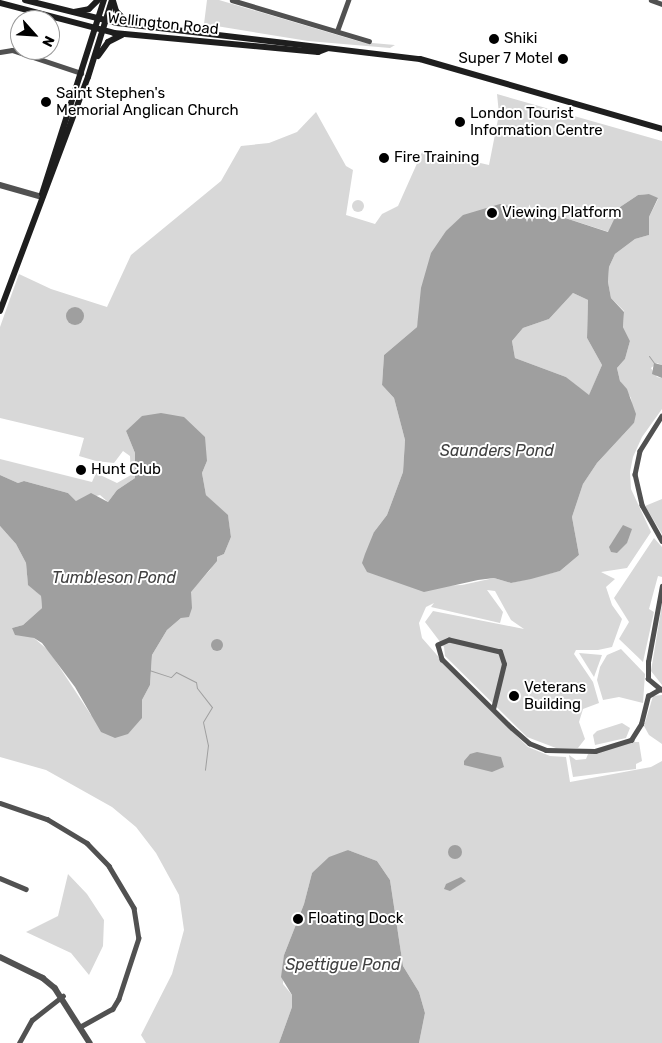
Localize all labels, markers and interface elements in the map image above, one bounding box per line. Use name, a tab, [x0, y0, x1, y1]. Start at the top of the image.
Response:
street label: Wellington Road	[106, 9, 220, 39]
north arrow	[10, 10, 60, 60]
place label: Shiki	[504, 30, 537, 48]
text: N	[38, 33, 58, 50]
marker: Shiki	[488, 33, 500, 45]
place label: Super 7 Motel	[458, 50, 553, 68]
marker: Super 7 Motel	[557, 53, 569, 65]
place label: Saint Stephen's Memorial Anglican Church	[56, 84, 239, 119]
marker: Saint Stephen's Memorial Anglican Church	[40, 96, 52, 108]
place label: London Tourist Information Centre	[470, 104, 603, 139]
marker: London Tourist Information Centre	[454, 116, 466, 128]
place label: Fire Training	[394, 149, 480, 167]
marker: Fire Training	[378, 152, 390, 164]
place label: Viewing Platform	[502, 204, 622, 222]
marker: Viewing Platform	[486, 207, 498, 219]
water label: Saunders Pond	[440, 441, 554, 461]
place label: Hunt Club	[91, 461, 161, 479]
marker: Hunt Club	[75, 464, 87, 476]
water label: Tumbleson Pond	[52, 568, 176, 588]
place label: Veterans Building	[524, 678, 586, 713]
marker: Veterans Building	[508, 690, 520, 702]
place label: Floating Dock	[308, 910, 403, 928]
marker: Floating Dock	[292, 913, 304, 925]
water label: Spettigue Pond	[285, 955, 401, 975]

